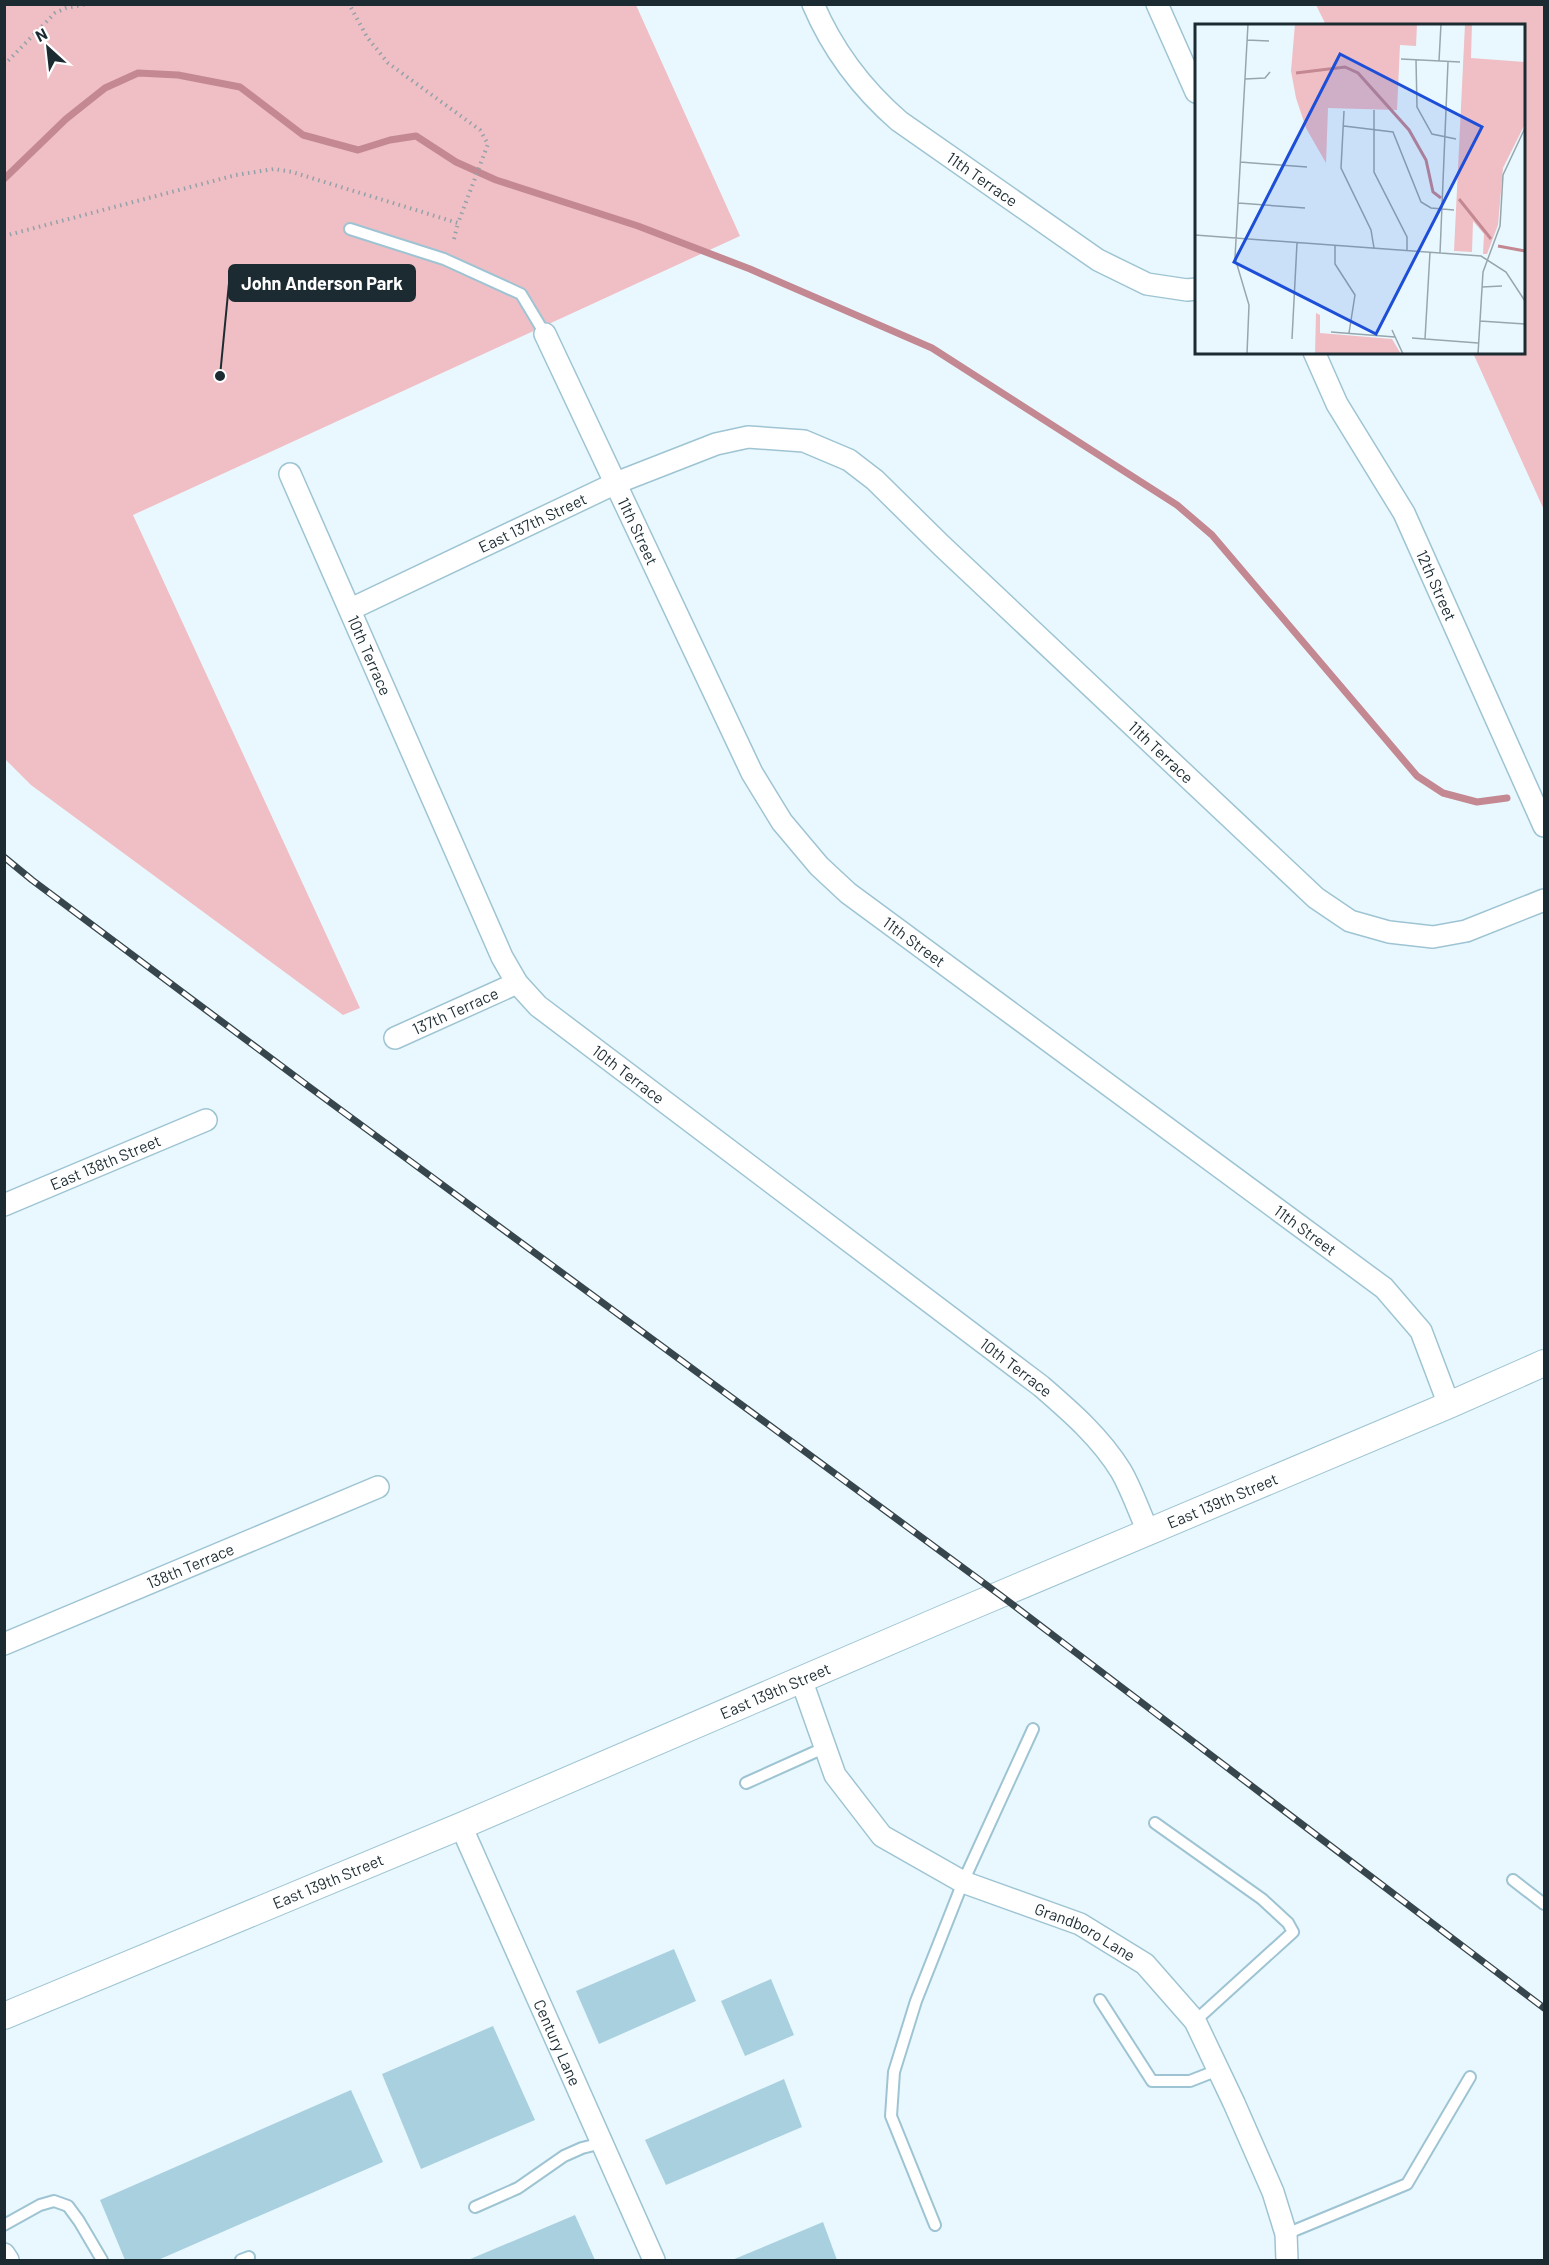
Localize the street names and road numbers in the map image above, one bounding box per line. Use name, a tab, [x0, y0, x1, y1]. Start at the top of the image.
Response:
street label: 11th Terrace	[943, 147, 1022, 210]
street label: East 137th Street	[475, 488, 589, 556]
street label: 11th Street	[614, 494, 663, 568]
street label: 12th Street	[1413, 547, 1461, 623]
street label: 10th Terrace	[344, 612, 396, 698]
street label: 11th Terrace	[1125, 717, 1198, 787]
street label: 11th Street	[879, 912, 949, 970]
street label: 137th Terrace	[409, 983, 501, 1038]
street label: 10th Terrace	[589, 1041, 669, 1107]
street label: East 138th Street	[47, 1130, 163, 1194]
street label: 11th Street	[1271, 1200, 1340, 1259]
street label: 10th Terrace	[977, 1334, 1056, 1400]
street label: East 139th Street	[1164, 1468, 1280, 1532]
street label: 138th Terrace	[144, 1539, 237, 1592]
street label: East 139th Street	[717, 1658, 833, 1722]
street label: East 139th Street	[270, 1849, 386, 1912]
street label: Grandboro Lane	[1032, 1899, 1139, 1965]
street label: Century Lane	[530, 1996, 585, 2088]

